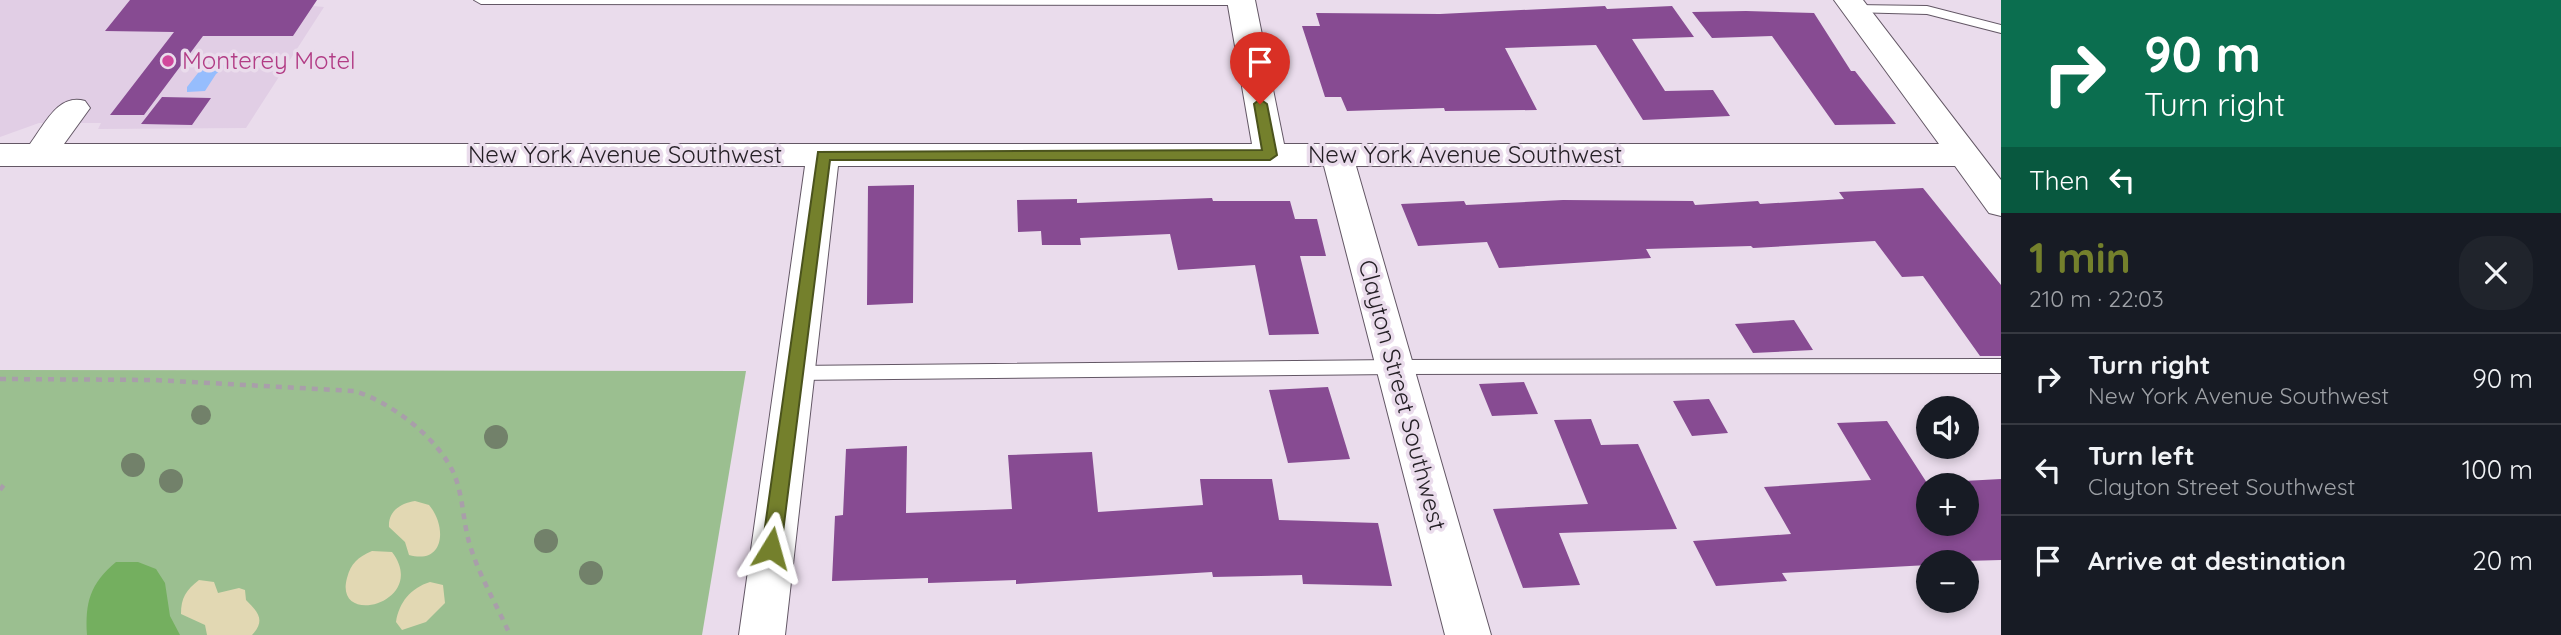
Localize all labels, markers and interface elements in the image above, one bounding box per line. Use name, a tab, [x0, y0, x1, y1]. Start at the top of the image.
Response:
text: 90 m	[2144, 23, 2261, 84]
icon: right	[2029, 28, 2120, 119]
pin	[1230, 32, 1290, 104]
icon: arrive	[1241, 43, 1279, 81]
place label: Monterey Motel	[182, 45, 356, 75]
marker: Monterey Motel	[160, 53, 176, 69]
text: Turn right	[2144, 84, 2285, 124]
street label: New York Avenue Southwest	[468, 139, 782, 169]
street label: New York Avenue Southwest	[1308, 139, 1622, 169]
icon: left	[2103, 161, 2141, 199]
text: Then	[2029, 164, 2089, 197]
text: 1 min	[2029, 231, 2131, 284]
button: close	[2459, 236, 2533, 310]
street label: Clayton Street Southwest	[1352, 256, 1454, 533]
text: 210 m · 22:03	[2029, 284, 2164, 313]
text: Turn right	[2088, 348, 2210, 381]
icon: right	[2029, 360, 2067, 398]
text: 90 m	[2472, 362, 2533, 395]
text: New York Avenue Southwest	[2088, 381, 2389, 410]
map controls	[1916, 396, 1979, 613]
button: sound	[1916, 396, 1979, 459]
text: Turn left	[2088, 439, 2195, 472]
icon: left	[2029, 451, 2067, 489]
text: 100 m	[2462, 453, 2533, 486]
text: Clayton Street Southwest	[2088, 472, 2355, 501]
button: +	[1916, 473, 1979, 536]
position arrow	[734, 511, 808, 585]
icon: arrive	[2029, 542, 2067, 580]
text: Arrive at destination	[2088, 544, 2346, 577]
text: 20 m	[2472, 544, 2533, 577]
button: −	[1916, 550, 1979, 613]

